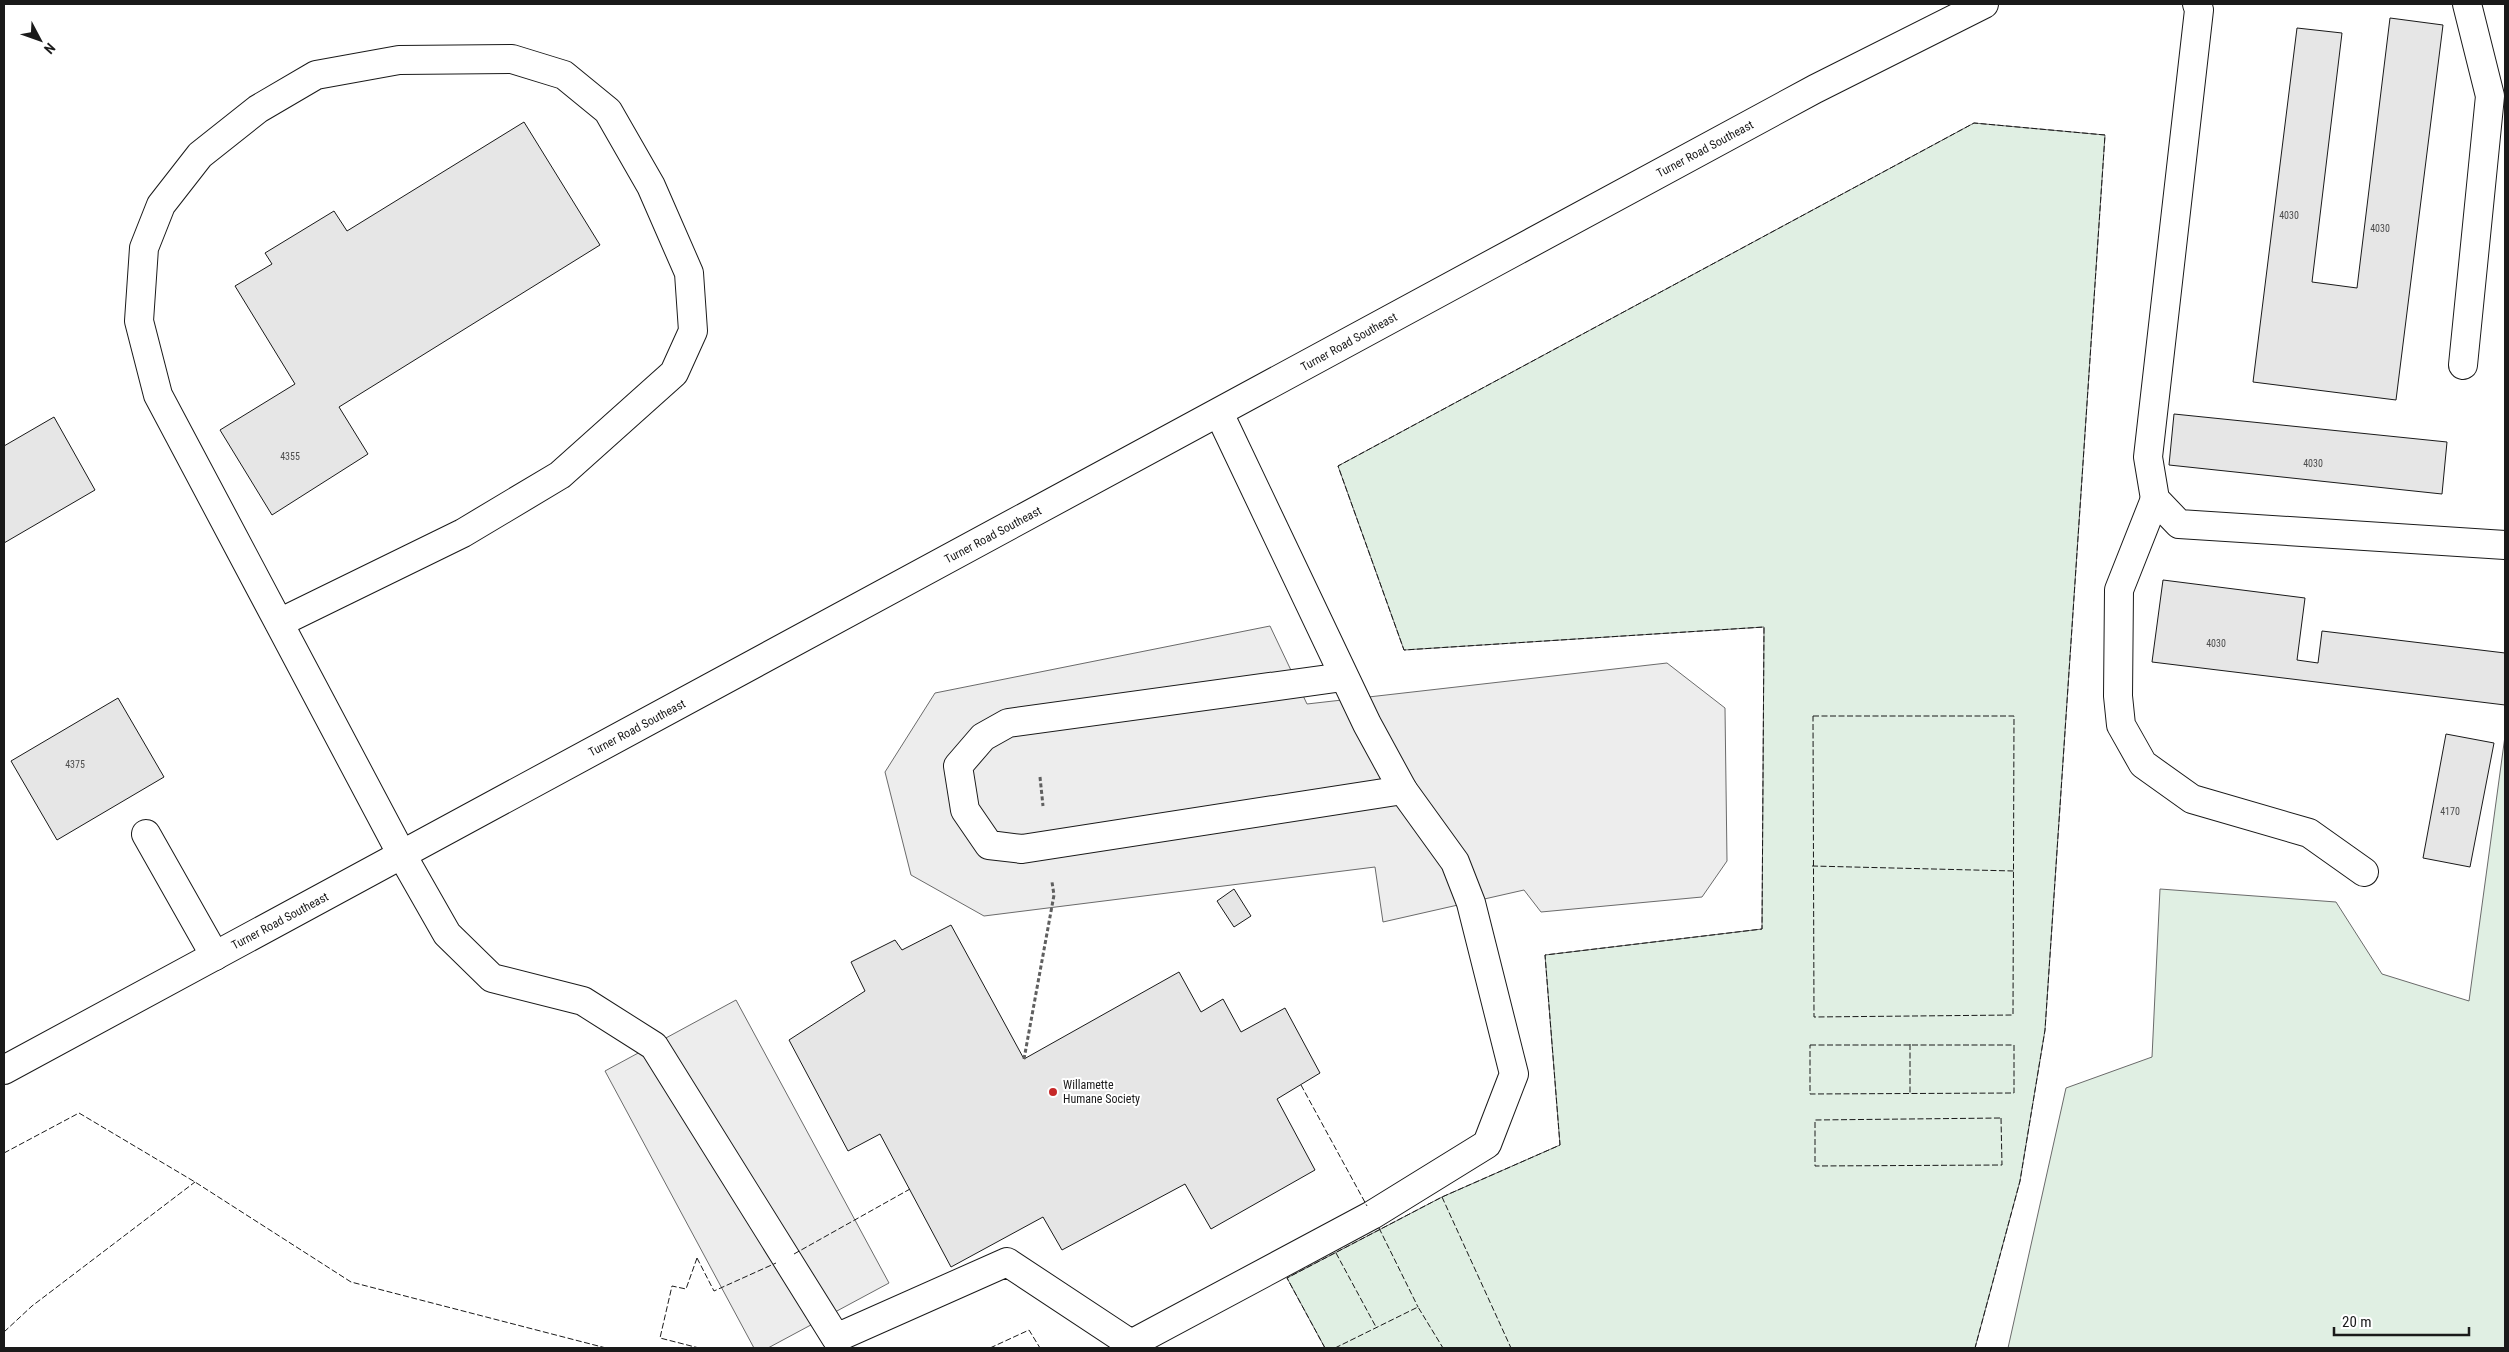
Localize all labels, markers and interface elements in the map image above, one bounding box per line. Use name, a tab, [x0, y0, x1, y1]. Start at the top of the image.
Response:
north arrow	[15, 15, 65, 65]
text: N	[41, 40, 59, 57]
street label: Turner Road Southeast	[1654, 117, 1756, 180]
house number: 4030	[2279, 210, 2299, 221]
house number: 4030	[2370, 223, 2390, 234]
street label: Turner Road Southeast	[1299, 310, 1400, 374]
house number: 4355	[280, 451, 300, 462]
house number: 4030	[2303, 458, 2323, 469]
street label: Turner Road Southeast	[942, 503, 1044, 566]
house number: 4030	[2206, 638, 2226, 649]
street label: Turner Road Southeast	[586, 696, 688, 759]
house number: 4375	[65, 759, 85, 770]
house number: 4170	[2440, 806, 2460, 817]
street label: Turner Road Southeast	[229, 889, 331, 952]
place label: Willamette Humane Society	[1063, 1078, 1140, 1106]
marker: Willamette Humane Society	[1047, 1086, 1059, 1098]
scale bar	[2334, 1304, 2469, 1336]
text: 20 m	[2342, 1313, 2372, 1331]

